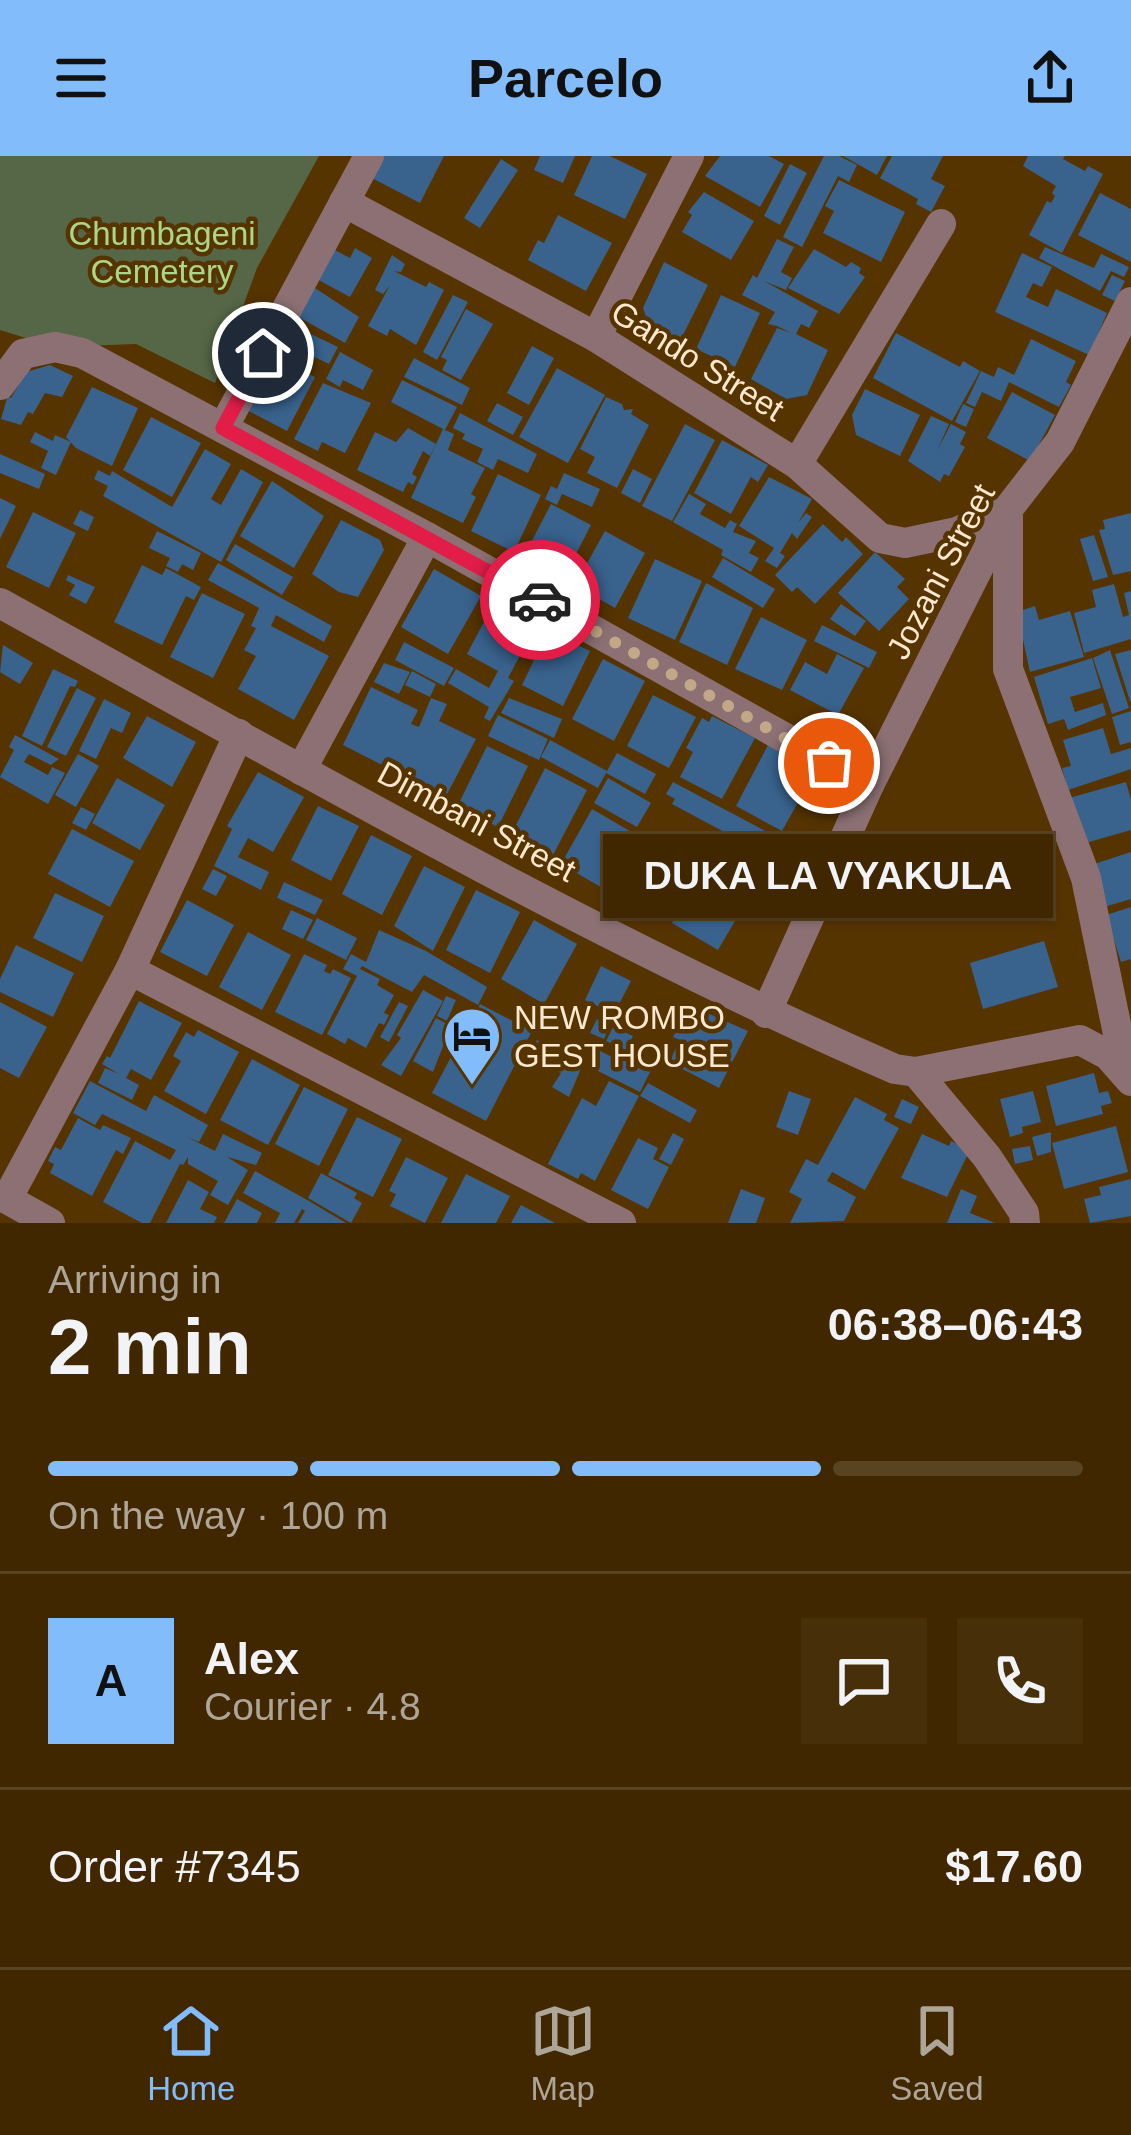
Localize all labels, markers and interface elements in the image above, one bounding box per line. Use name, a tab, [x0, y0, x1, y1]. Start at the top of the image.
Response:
icon: menu	[48, 45, 114, 111]
icon: share	[1017, 45, 1083, 111]
text: Parcelo	[468, 48, 663, 108]
park label: Chumbageni Cemetery	[68, 215, 256, 290]
street label: Gando Street	[605, 293, 791, 428]
pin	[212, 302, 314, 404]
icon: home	[230, 320, 296, 386]
street label: Jozani Street	[879, 478, 1002, 665]
courier	[480, 540, 600, 660]
icon: car	[507, 567, 573, 633]
pin	[778, 712, 880, 814]
icon: bag	[796, 730, 862, 796]
street label: Dimbani Street	[372, 754, 582, 889]
callout: DUKA LA VYAKULA	[604, 835, 1054, 919]
text: DUKA LA VYAKULA	[644, 854, 1012, 897]
place label: NEW ROMBO GEST HOUSE	[514, 999, 730, 1074]
hotel icon: NEW ROMBO GEST HOUSE	[441, 1005, 503, 1087]
text: Arriving in	[48, 1258, 221, 1301]
text: 06:38–06:43	[828, 1299, 1083, 1350]
text: 2 min	[48, 1303, 252, 1391]
text: On the way · 100 m	[48, 1494, 388, 1537]
button: chat	[801, 1618, 927, 1744]
button: phone	[957, 1618, 1083, 1744]
text: Alex	[204, 1633, 299, 1684]
text: A	[95, 1655, 127, 1706]
text: Courier · 4.8	[204, 1685, 421, 1728]
text: Order #7345	[48, 1841, 301, 1892]
text: $17.60	[945, 1841, 1083, 1892]
tab: Home	[147, 1998, 235, 2108]
tab: Map	[530, 1998, 596, 2108]
tab: Saved	[890, 1998, 984, 2108]

